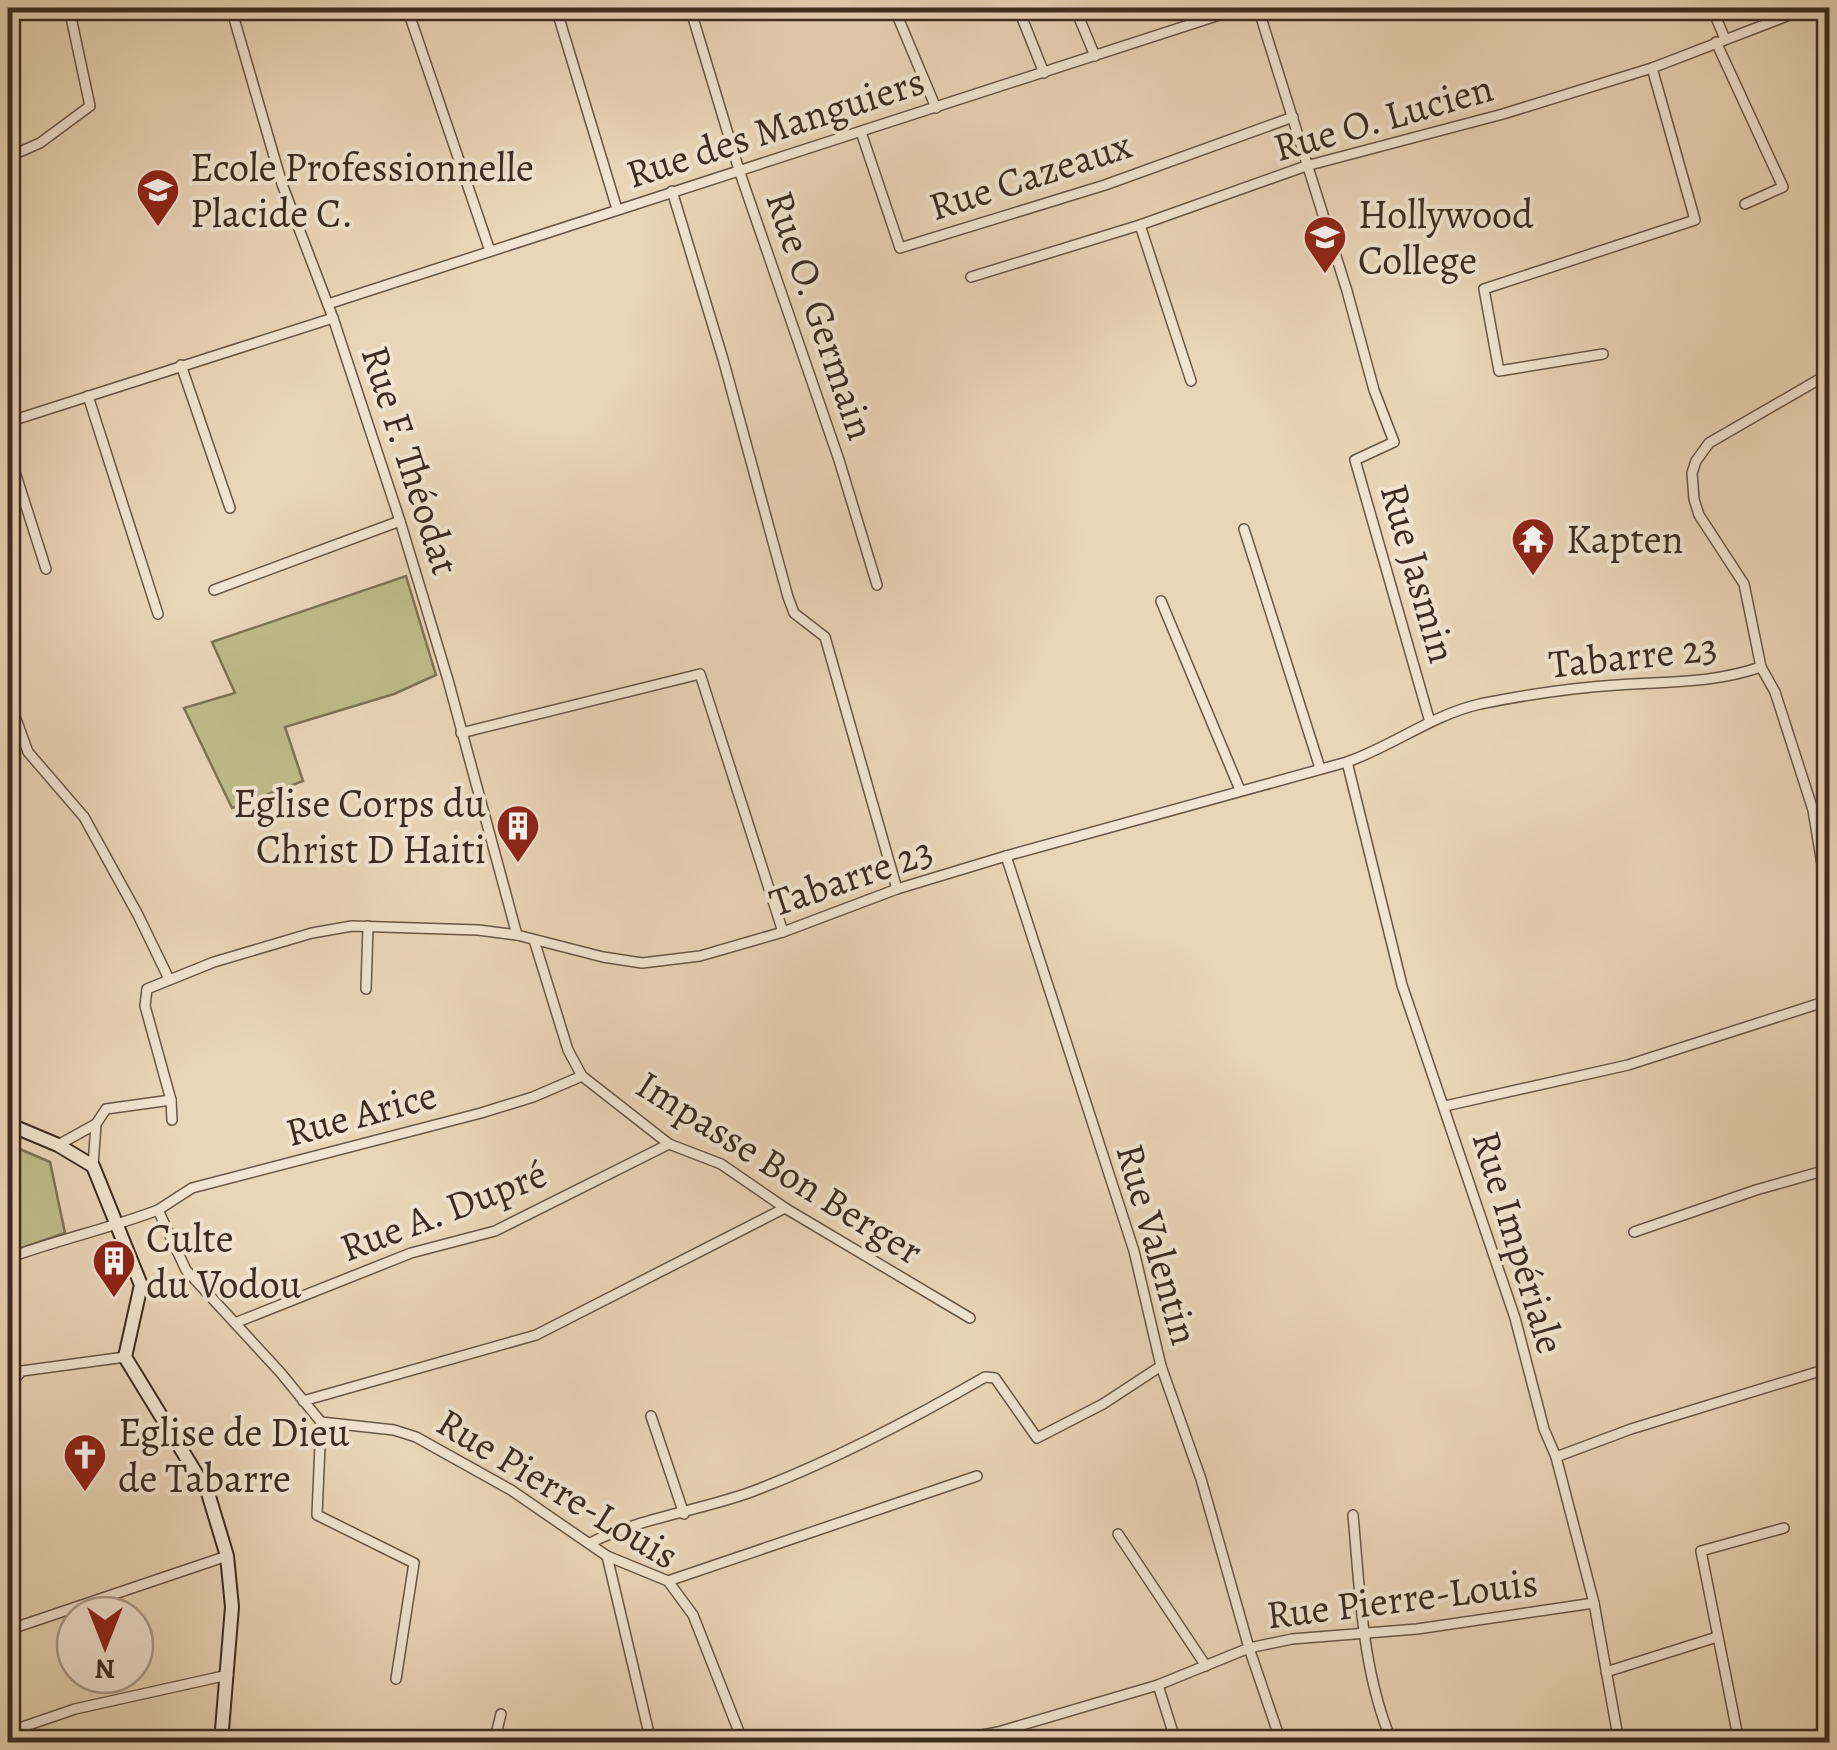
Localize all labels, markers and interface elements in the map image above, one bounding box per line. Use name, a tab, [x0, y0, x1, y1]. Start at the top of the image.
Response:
street label: Rue des Manguiers	[619, 53, 931, 202]
street label: Rue O. Lucien	[1267, 60, 1499, 175]
street label: Rue Cazeaux	[922, 117, 1139, 234]
place label: Ecole Professionnelle Placide C.	[190, 140, 534, 241]
school or university icon: Ecole Professionnelle Placide C.	[135, 167, 181, 228]
street label: Rue O. Germain	[752, 183, 889, 447]
place label: Hollywood College	[1358, 187, 1534, 288]
school or university icon: Hollywood College	[1302, 214, 1348, 275]
street label: Rue F. Théodat	[348, 339, 473, 582]
street label: Rue Jasmin	[1367, 477, 1470, 669]
place label: Kapten	[1566, 512, 1684, 567]
temple icon: Kapten	[1510, 516, 1556, 577]
street label: Tabarre 23	[1546, 619, 1720, 692]
place label: Eglise Corps du Christ D Haiti	[233, 776, 486, 877]
building icon: Eglise Corps du Christ D Haiti	[495, 803, 541, 864]
street label: Tabarre 23	[762, 823, 940, 930]
street label: Impasse Bon Berger	[626, 1057, 934, 1278]
street label: Rue Arice	[280, 1067, 443, 1160]
street label: Rue Impériale	[1459, 1124, 1578, 1360]
street label: Rue Valentin	[1103, 1137, 1212, 1351]
street label: Rue A. Dupré	[332, 1146, 554, 1275]
place label: Culte du Vodou	[146, 1211, 302, 1312]
building icon: Culte du Vodou	[91, 1238, 137, 1299]
street label: Rue Pierre-Louis	[427, 1395, 689, 1582]
place label: Eglise de Dieu de Tabarre	[118, 1405, 350, 1506]
church icon: Eglise de Dieu de Tabarre	[62, 1432, 108, 1493]
street label: Rue Pierre-Louis	[1263, 1555, 1541, 1642]
north arrow	[55, 1595, 155, 1695]
text: N	[95, 1650, 115, 1688]

